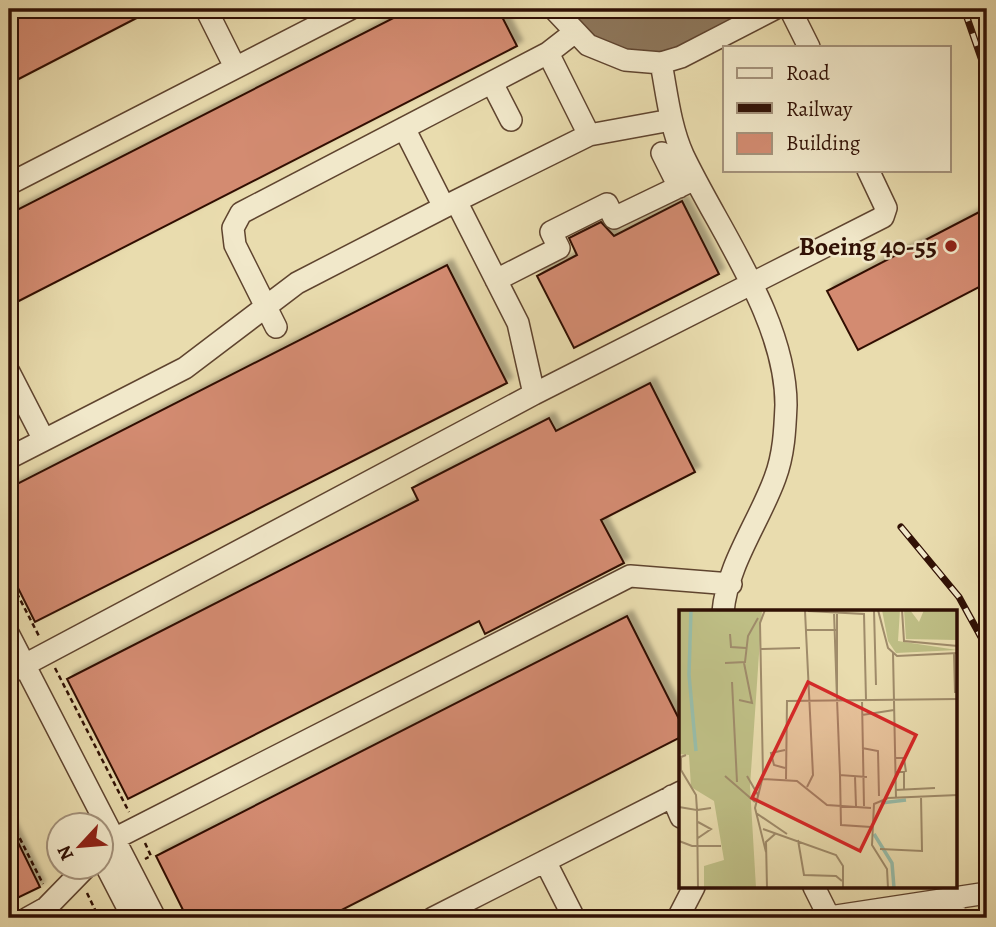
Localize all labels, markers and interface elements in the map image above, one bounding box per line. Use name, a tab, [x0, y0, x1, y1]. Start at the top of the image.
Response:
legend	[723, 46, 950, 172]
text: Road	[786, 59, 830, 87]
text: Railway	[786, 95, 853, 123]
text: Building	[786, 129, 861, 157]
place label: Boeing 40-55	[799, 229, 937, 264]
marker: Boeing 40-55	[943, 238, 959, 254]
inset map	[679, 610, 958, 888]
north arrow	[46, 811, 116, 881]
text: N	[51, 841, 80, 865]

